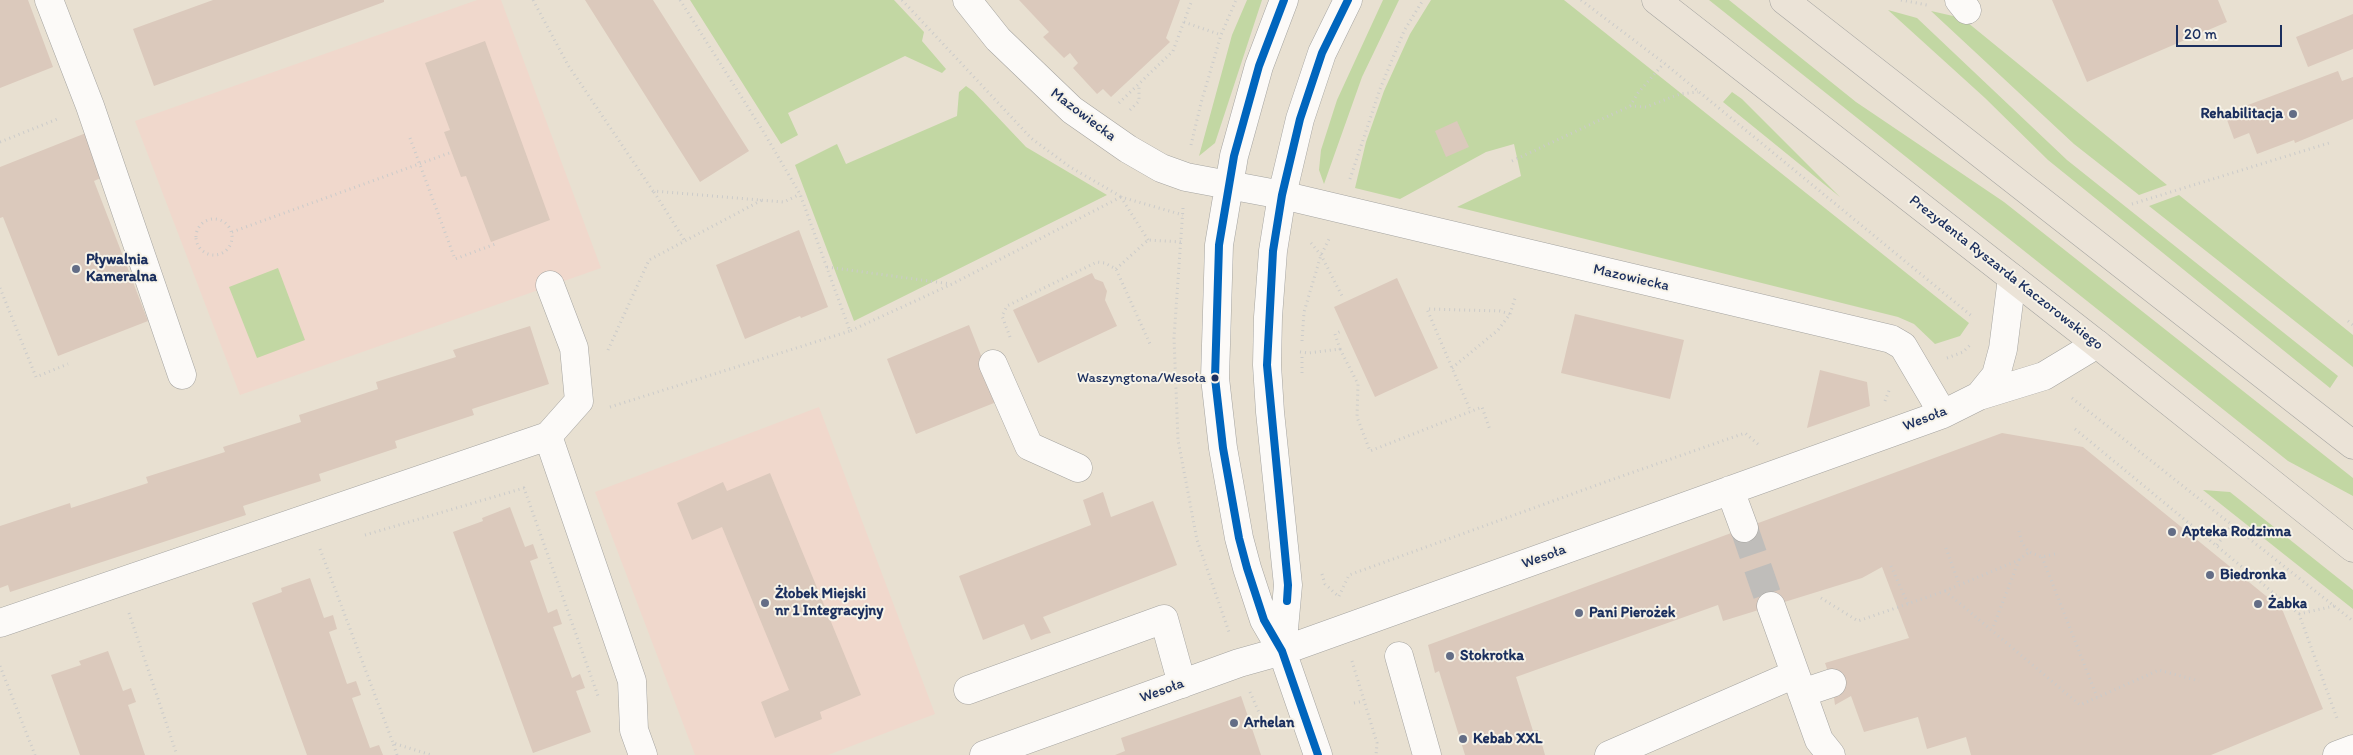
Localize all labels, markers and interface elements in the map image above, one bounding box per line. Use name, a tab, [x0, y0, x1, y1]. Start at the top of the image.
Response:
scale bar	[2178, 15, 2284, 47]
text: 20 m	[2184, 25, 2217, 43]
street label: Mazowiecka	[1047, 84, 1119, 146]
place label: Rehabilitacja	[2200, 105, 2283, 123]
marker: Rehabilitacja	[2287, 108, 2299, 120]
street label: Prezydenta Ryszarda Kaczorowskiego	[1905, 192, 2107, 354]
place label: Pływalnia Kameralna	[86, 251, 157, 286]
street label: Mazowiecka	[1591, 261, 1671, 295]
marker: Pływalnia Kameralna	[70, 263, 82, 275]
place label: Waszyngtona/Wesoła	[1077, 370, 1206, 386]
marker: Waszyngtona/Wesoła	[1210, 373, 1220, 383]
street label: Wesoła	[1900, 402, 1950, 436]
place label: Apteka Rodzinna	[2182, 523, 2291, 541]
marker: Apteka Rodzinna	[2166, 526, 2178, 538]
street label: Wesoła	[1519, 541, 1569, 573]
place label: Biedronka	[2220, 566, 2286, 584]
marker: Biedronka	[2204, 569, 2216, 581]
place label: Żłobek Miejski nr 1 Integracyjny	[775, 585, 883, 620]
place label: Żabka	[2268, 595, 2307, 613]
marker: Żłobek Miejski nr 1 Integracyjny	[759, 597, 771, 609]
marker: Żabka	[2252, 598, 2264, 610]
place label: Pani Pierożek	[1589, 604, 1675, 622]
marker: Pani Pierożek	[1573, 607, 1585, 619]
place label: Stokrotka	[1460, 647, 1524, 665]
marker: Stokrotka	[1444, 650, 1456, 662]
street label: Wesoła	[1137, 675, 1187, 707]
place label: Arhelan	[1244, 714, 1294, 732]
marker: Arhelan	[1228, 717, 1240, 729]
place label: Kebab XXL	[1473, 730, 1542, 748]
marker: Kebab XXL	[1457, 733, 1469, 745]

